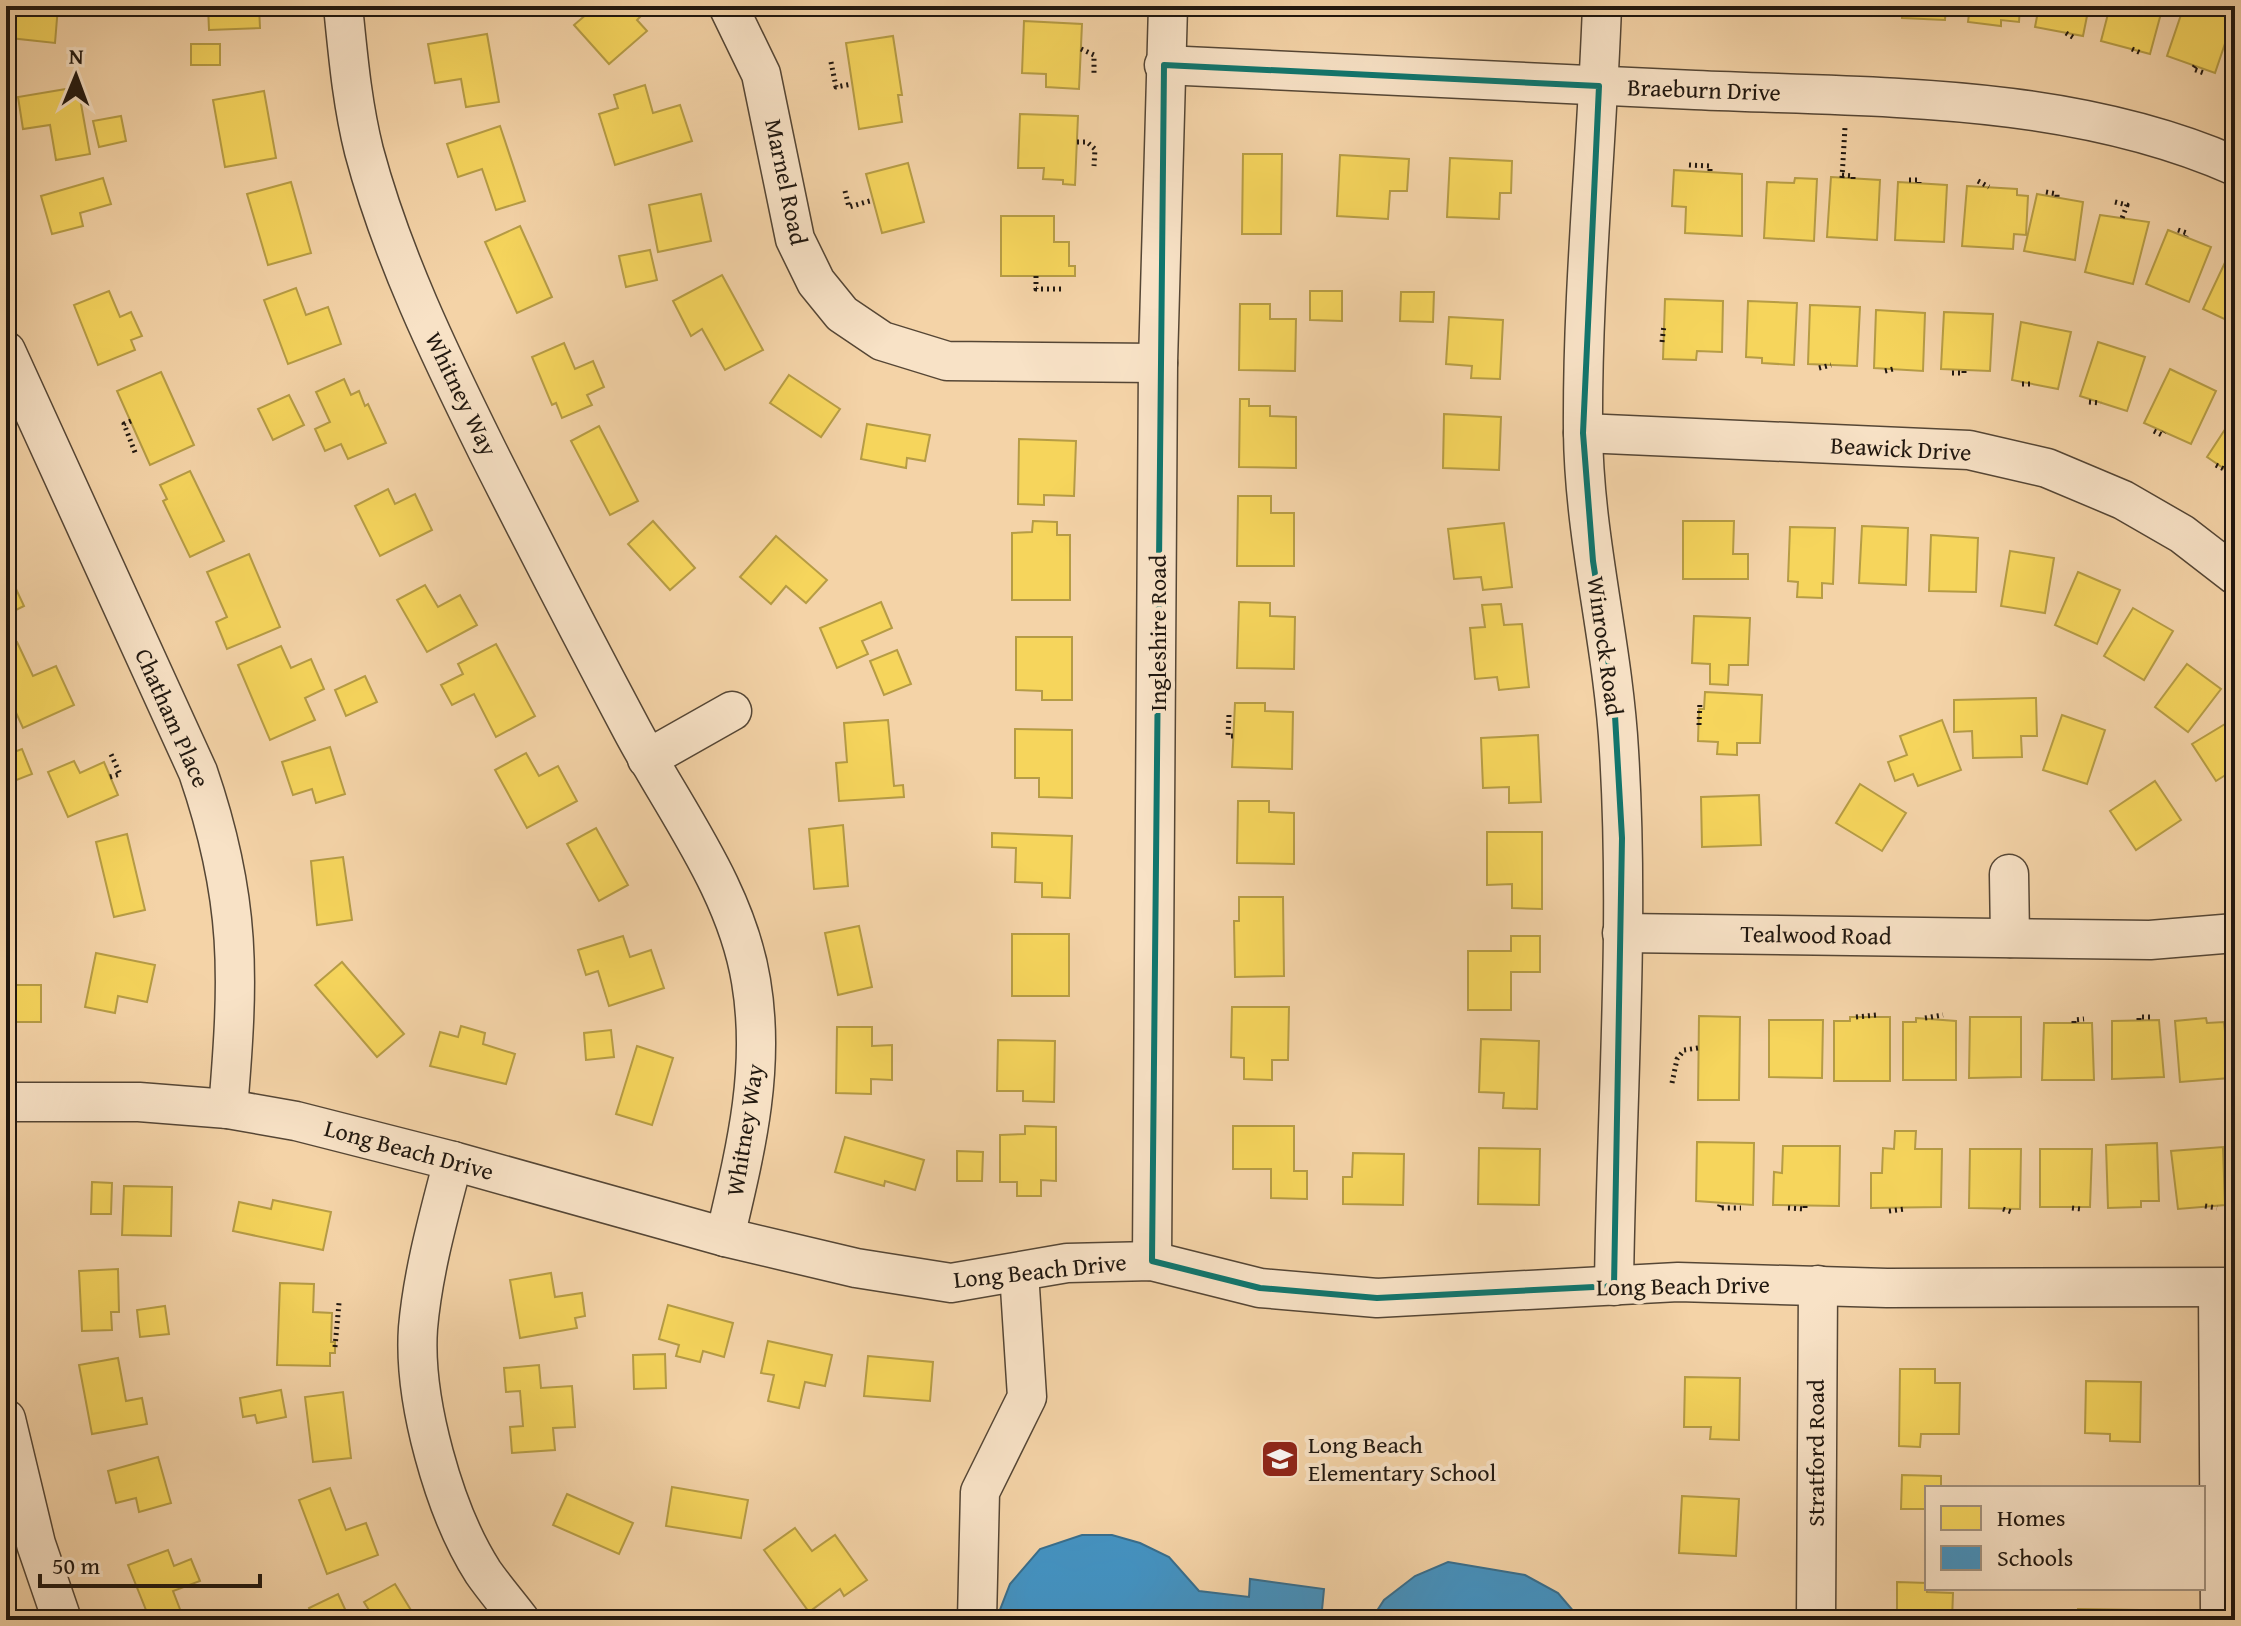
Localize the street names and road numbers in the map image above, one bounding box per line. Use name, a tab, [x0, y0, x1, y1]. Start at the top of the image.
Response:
street label: Braeburn Drive	[1627, 69, 1781, 110]
street label: Marnel Road	[756, 116, 817, 248]
street label: Whitney Way	[416, 326, 507, 462]
street label: Beawick Drive	[1830, 427, 1972, 470]
street label: Ingleshire Road	[1140, 554, 1175, 711]
street label: Winrock Road	[1578, 574, 1633, 718]
street label: Chatham Place	[126, 643, 219, 793]
street label: Tealwood Road	[1740, 916, 1892, 953]
street label: Whitney Way	[717, 1061, 772, 1199]
street label: Long Beach Drive	[321, 1110, 498, 1189]
street label: Long Beach Drive	[952, 1244, 1128, 1297]
street label: Long Beach Drive	[1596, 1266, 1770, 1305]
street label: Stratford Road	[1798, 1379, 1833, 1527]

